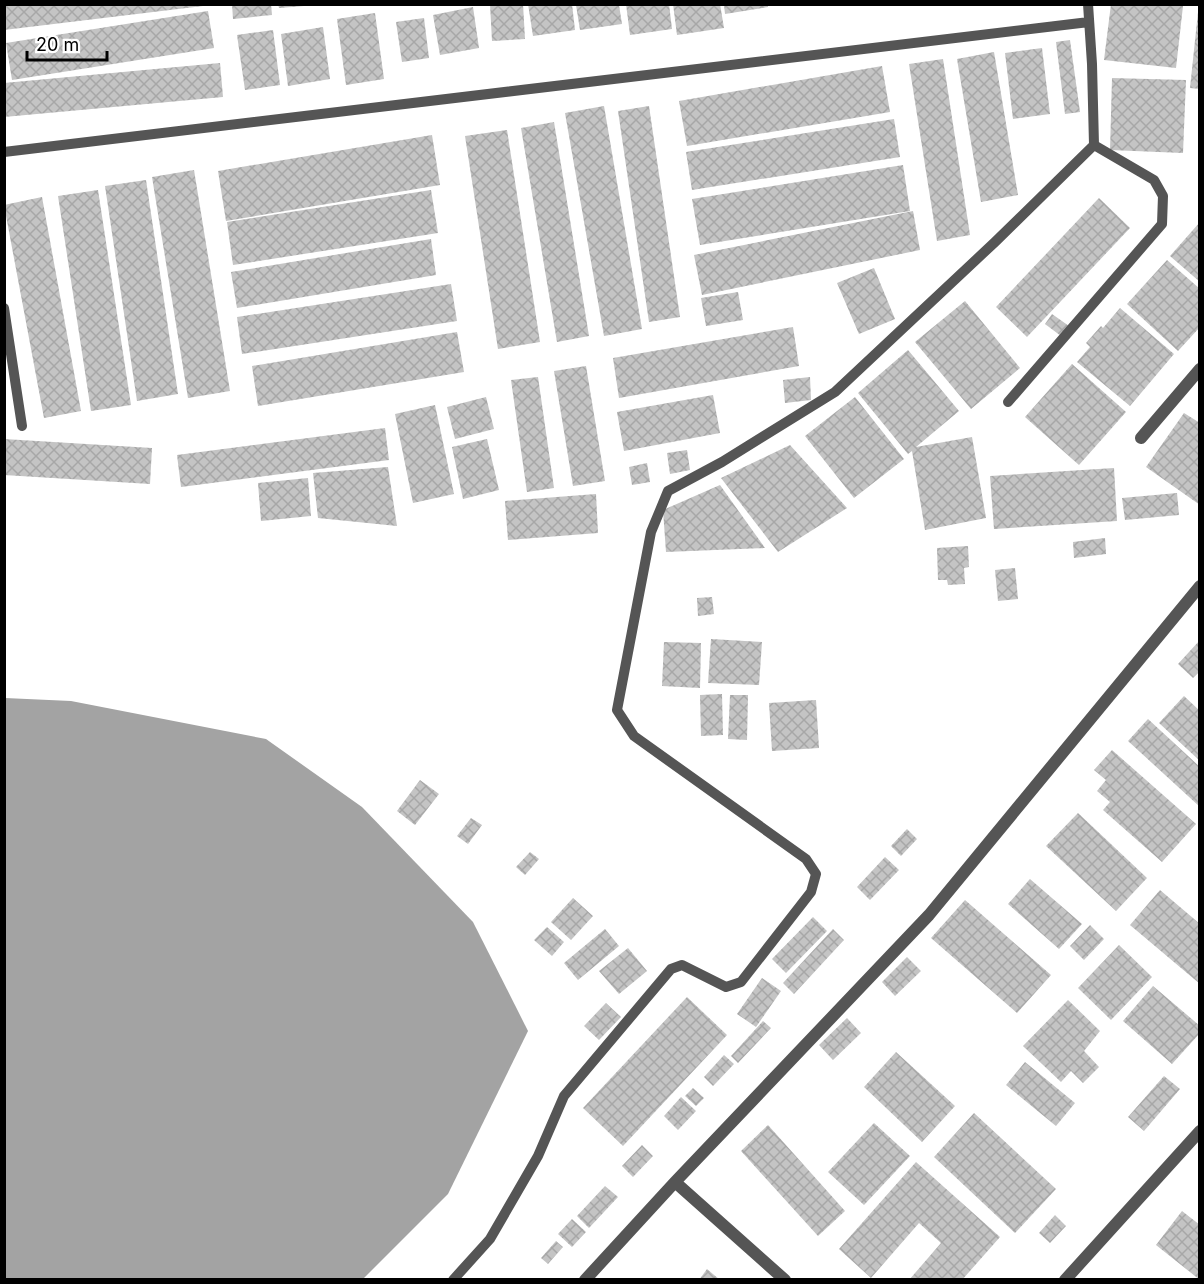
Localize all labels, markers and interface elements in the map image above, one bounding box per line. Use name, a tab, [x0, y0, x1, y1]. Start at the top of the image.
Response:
scale bar	[27, 24, 106, 62]
text: 20 m	[36, 34, 79, 55]

